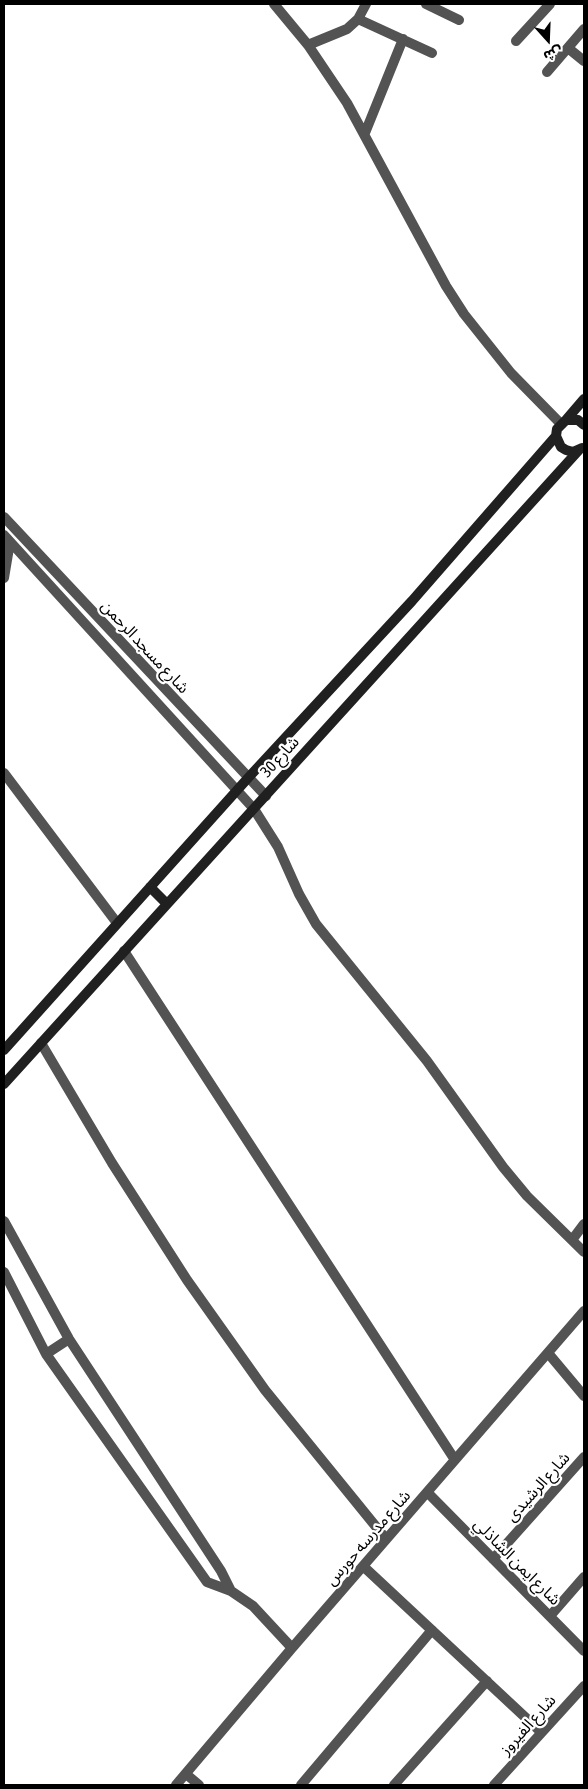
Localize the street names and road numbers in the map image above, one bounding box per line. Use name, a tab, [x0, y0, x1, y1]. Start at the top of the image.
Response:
street label: شارع مسجد الرحمن	[97, 596, 193, 698]
street label: شارع 30	[257, 733, 303, 781]
street label: شارع الرشيدى	[502, 1448, 574, 1526]
street label: شارع مدرسه حورس	[321, 1486, 415, 1590]
street label: شارع ايمن الشاذلي	[470, 1515, 564, 1609]
street label: شارع الفيروز	[496, 1691, 560, 1759]

